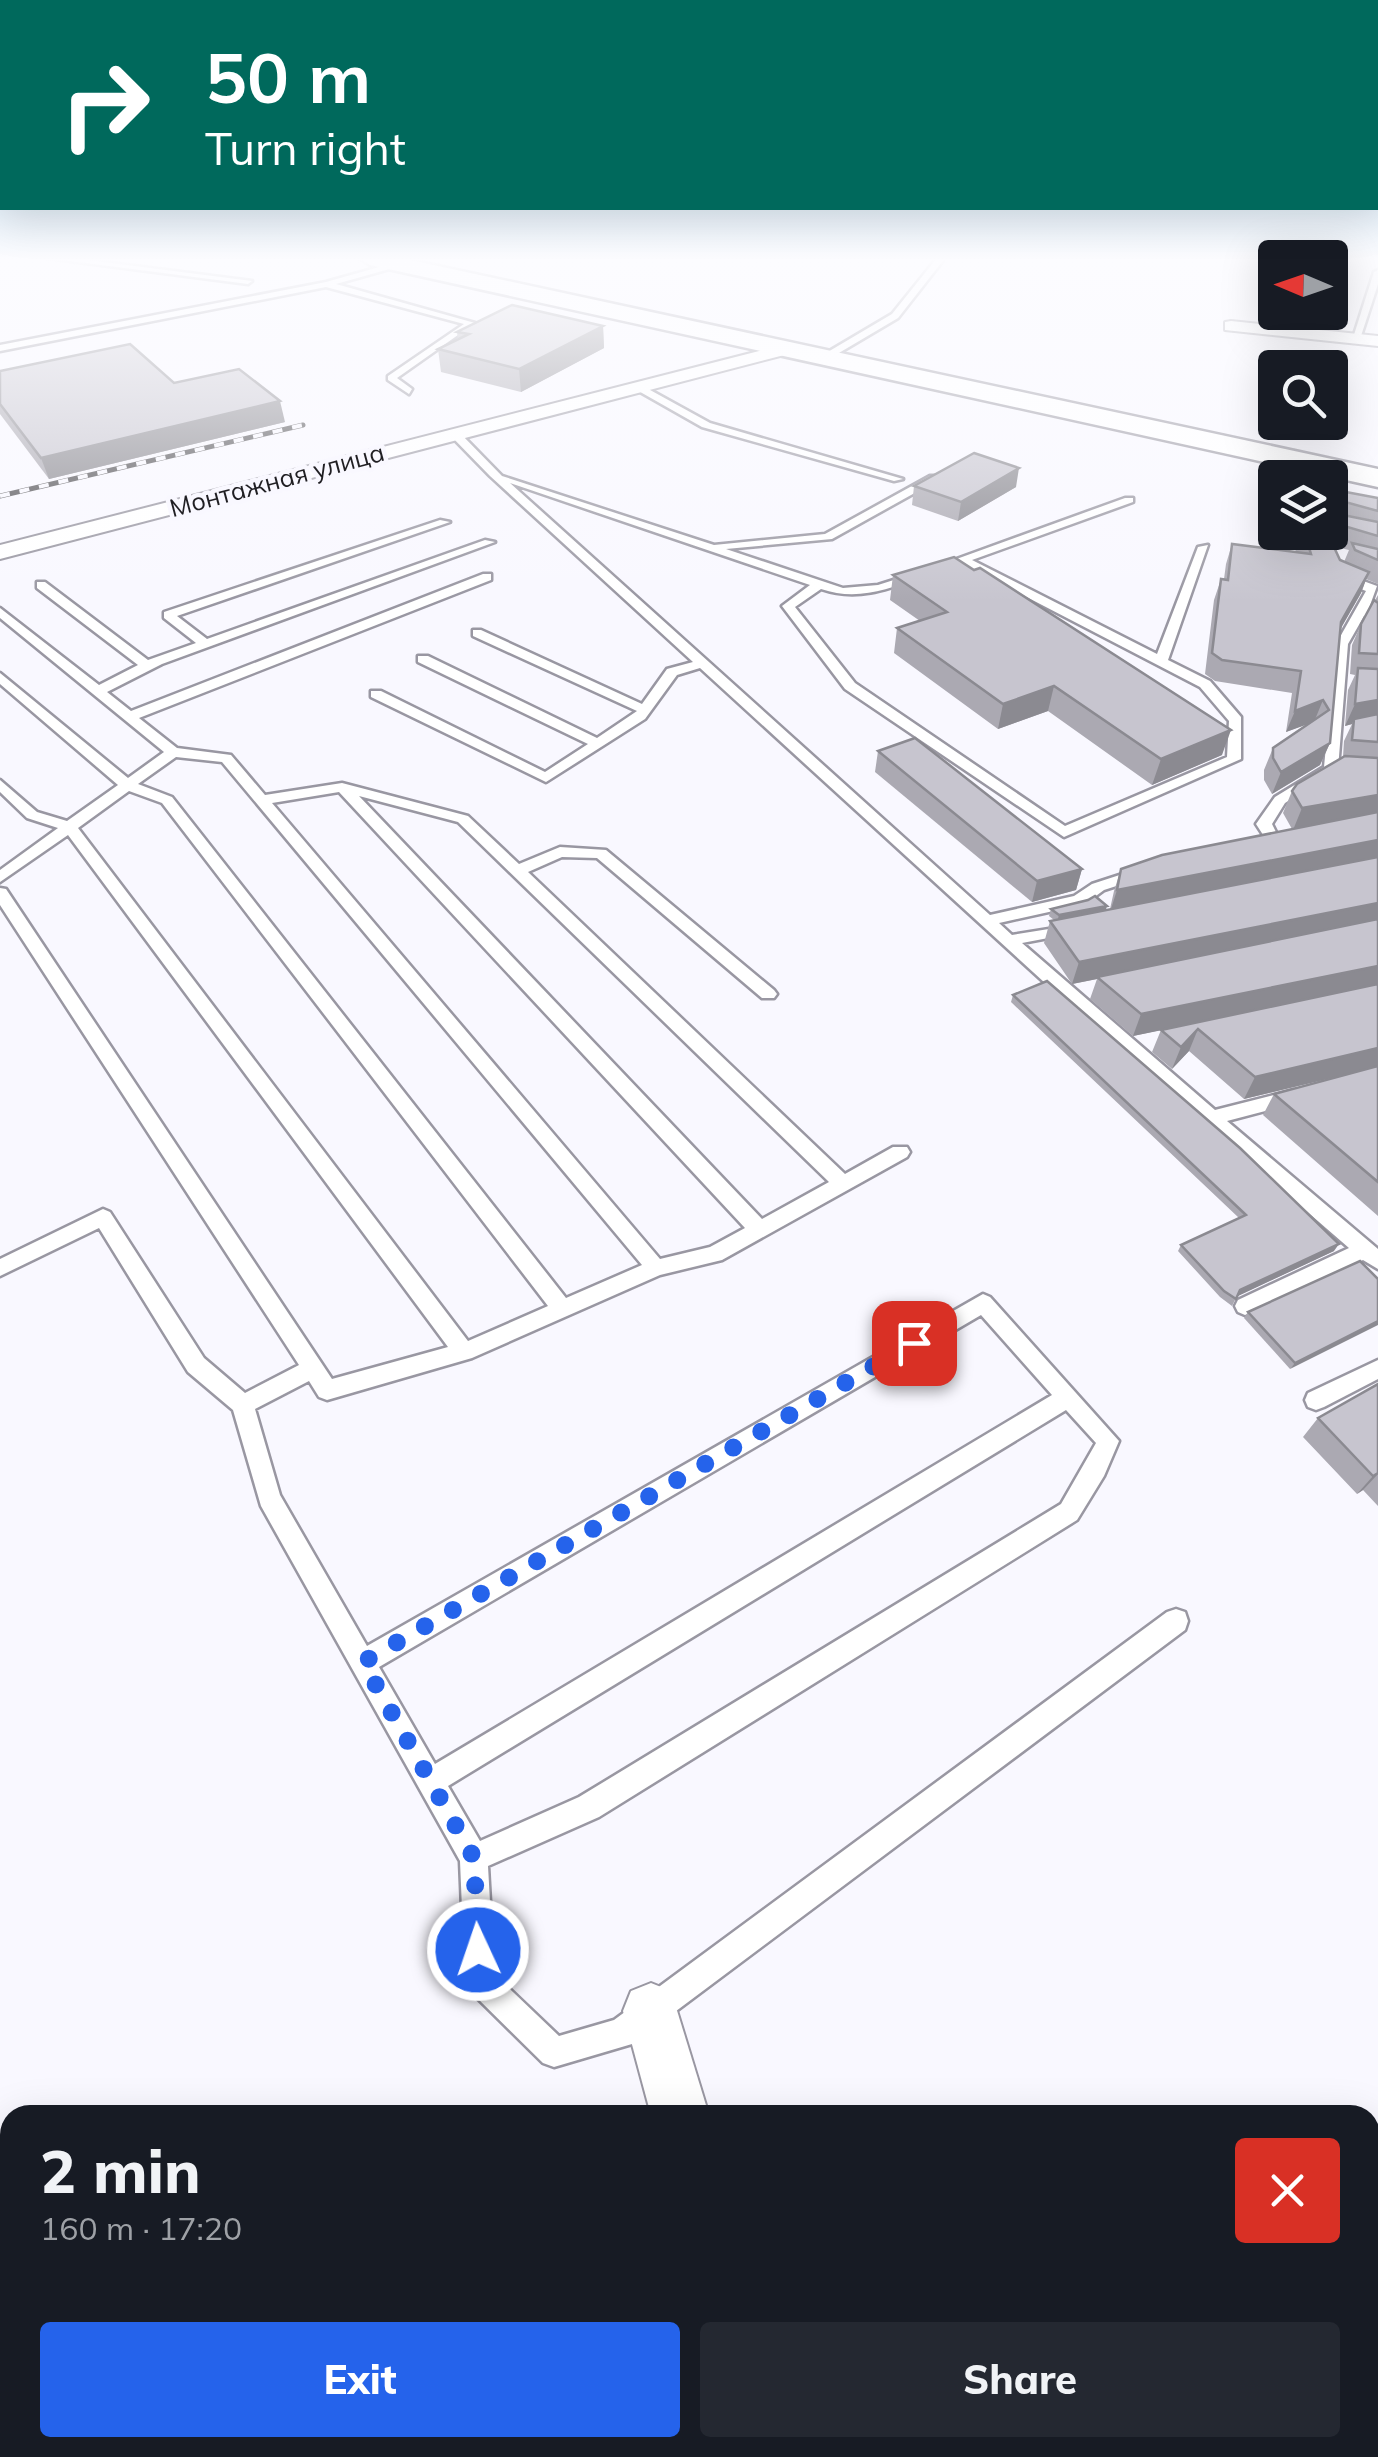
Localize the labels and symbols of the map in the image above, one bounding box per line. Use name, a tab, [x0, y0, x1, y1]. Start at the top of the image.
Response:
north arrow	[1258, 240, 1348, 330]
street label: Монтажная улица	[166, 436, 388, 523]
pin	[872, 1301, 957, 1386]
position arrow	[426, 1898, 530, 2002]

